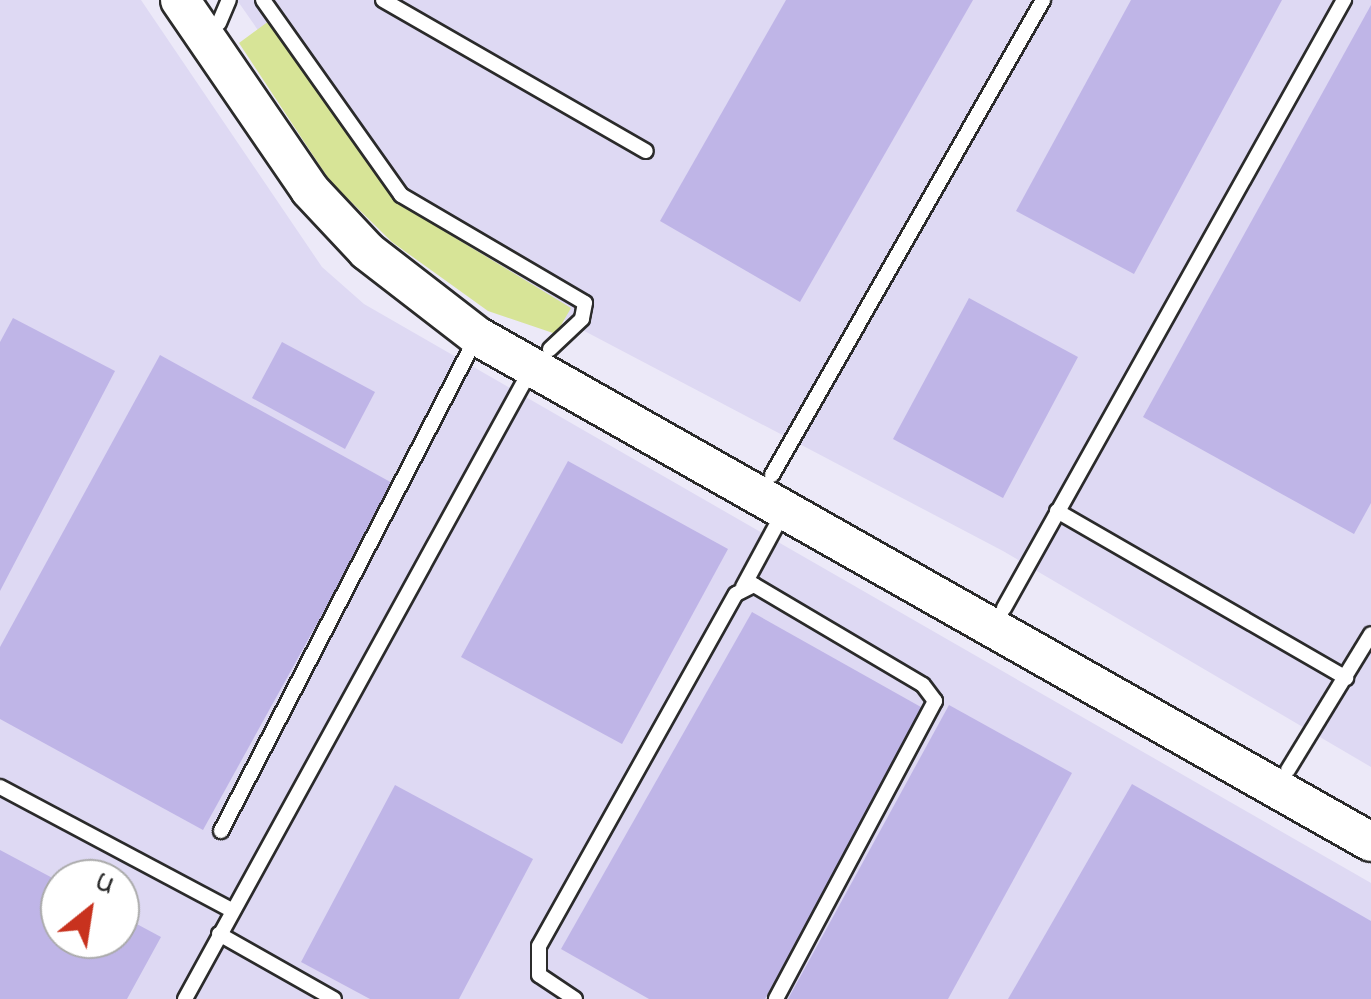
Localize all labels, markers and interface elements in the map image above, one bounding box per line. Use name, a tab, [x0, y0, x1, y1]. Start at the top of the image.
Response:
north arrow	[40, 859, 140, 959]
text: U	[86, 862, 122, 906]

